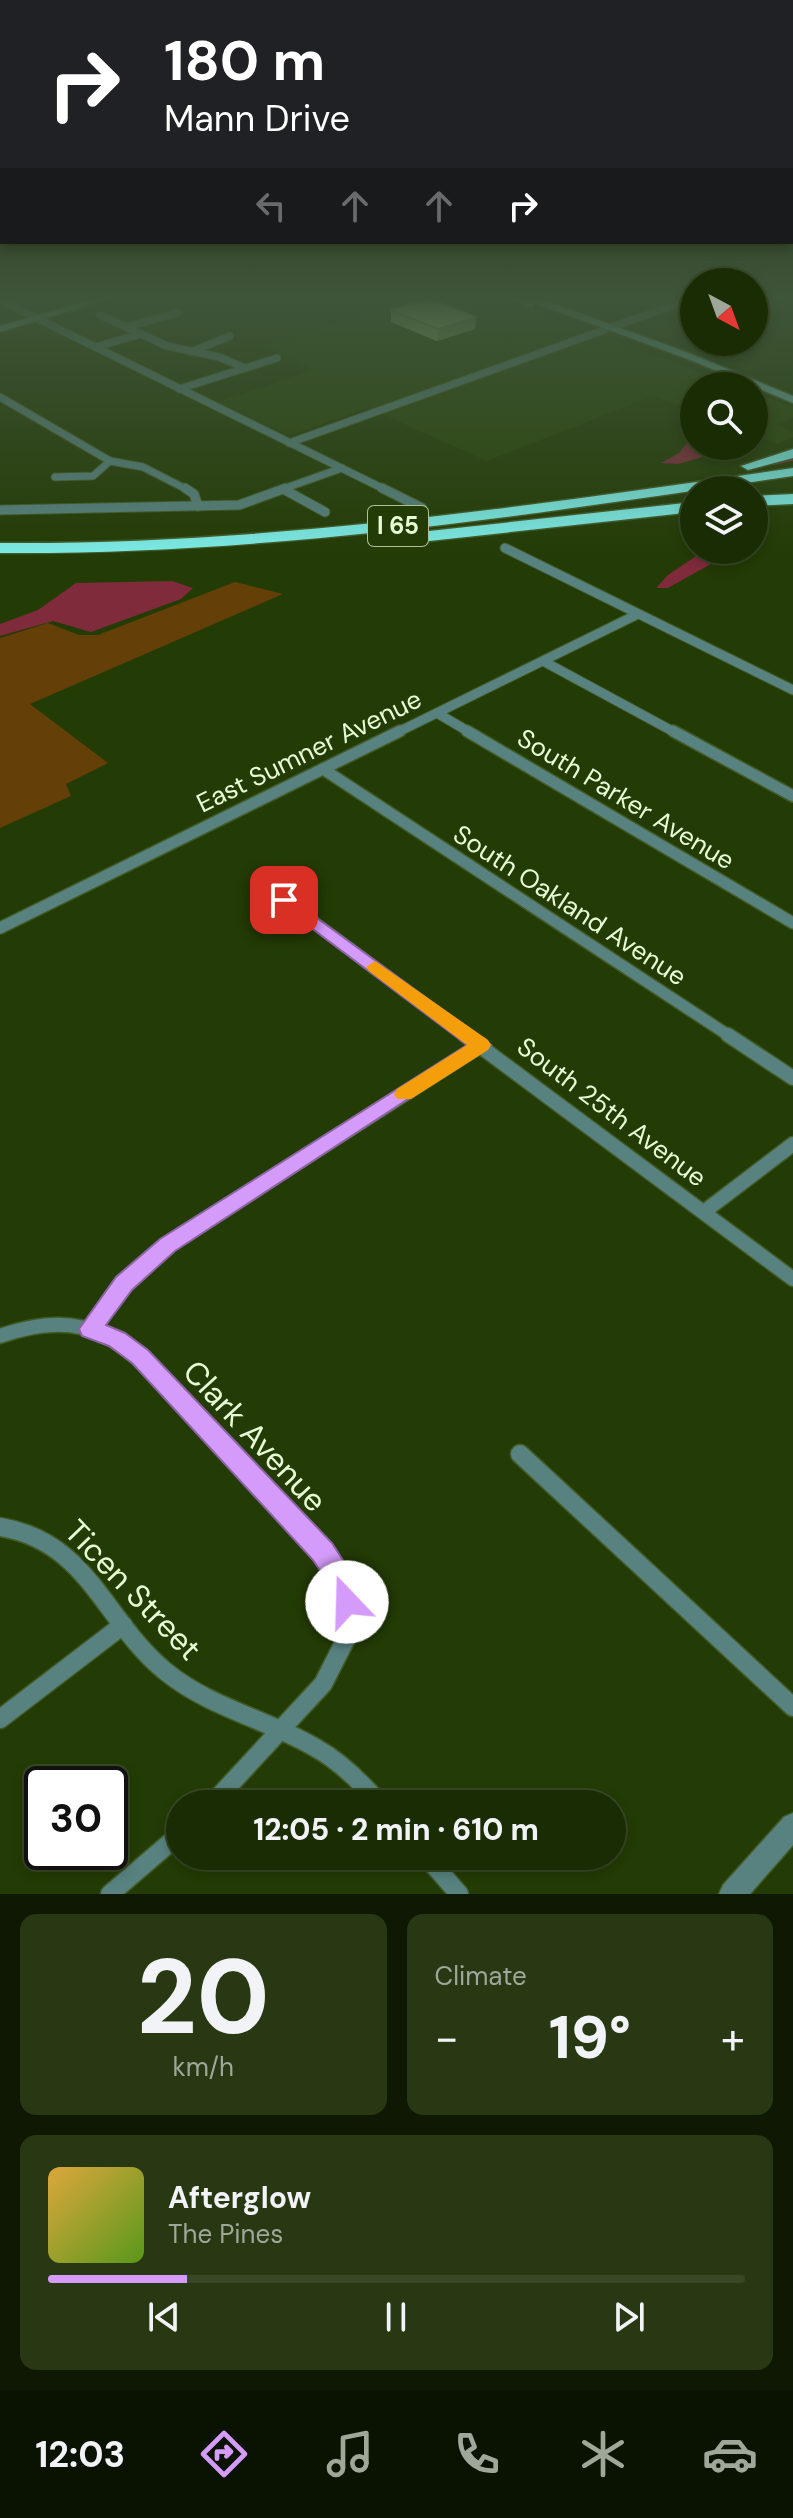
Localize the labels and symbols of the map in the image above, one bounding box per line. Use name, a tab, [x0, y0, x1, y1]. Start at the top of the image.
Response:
north arrow	[680, 268, 768, 356]
road number: I 65	[368, 506, 428, 546]
street label: East Sumner Avenue	[191, 682, 427, 820]
street label: South Parker Avenue	[511, 721, 741, 877]
street label: South Oakland Avenue	[447, 817, 693, 993]
pin	[250, 866, 318, 934]
street label: South 25th Avenue	[510, 1030, 714, 1194]
street label: Clark Avenue	[174, 1351, 336, 1521]
street label: Ticen Street	[55, 1511, 211, 1669]
position arrow	[305, 1560, 389, 1644]
speed limit sign: 30	[24, 1766, 128, 1870]

